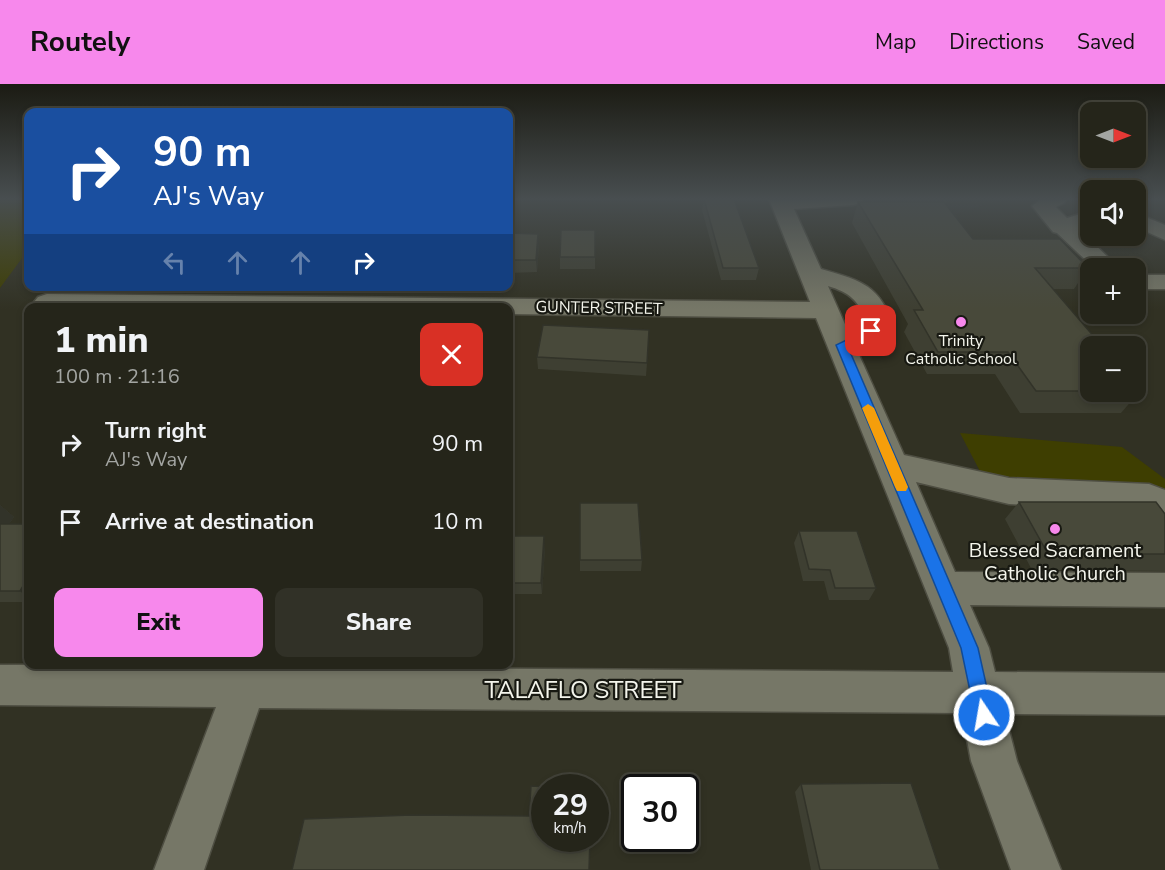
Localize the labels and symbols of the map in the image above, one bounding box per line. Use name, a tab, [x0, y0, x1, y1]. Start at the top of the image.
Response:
north arrow	[1080, 102, 1146, 168]
street label: GUNTER STREET	[535, 296, 663, 320]
pin	[845, 305, 896, 356]
marker: Trinity Catholic School	[954, 315, 968, 329]
place label: Trinity Catholic School	[905, 330, 1017, 370]
marker: Blessed Sacrament Catholic Church	[1048, 522, 1062, 536]
place label: Blessed Sacrament Catholic Church	[969, 537, 1142, 587]
street label: TALAFLO STREET	[484, 674, 682, 706]
position arrow	[952, 683, 1016, 747]
speed limit sign: 30	[621, 774, 699, 852]

